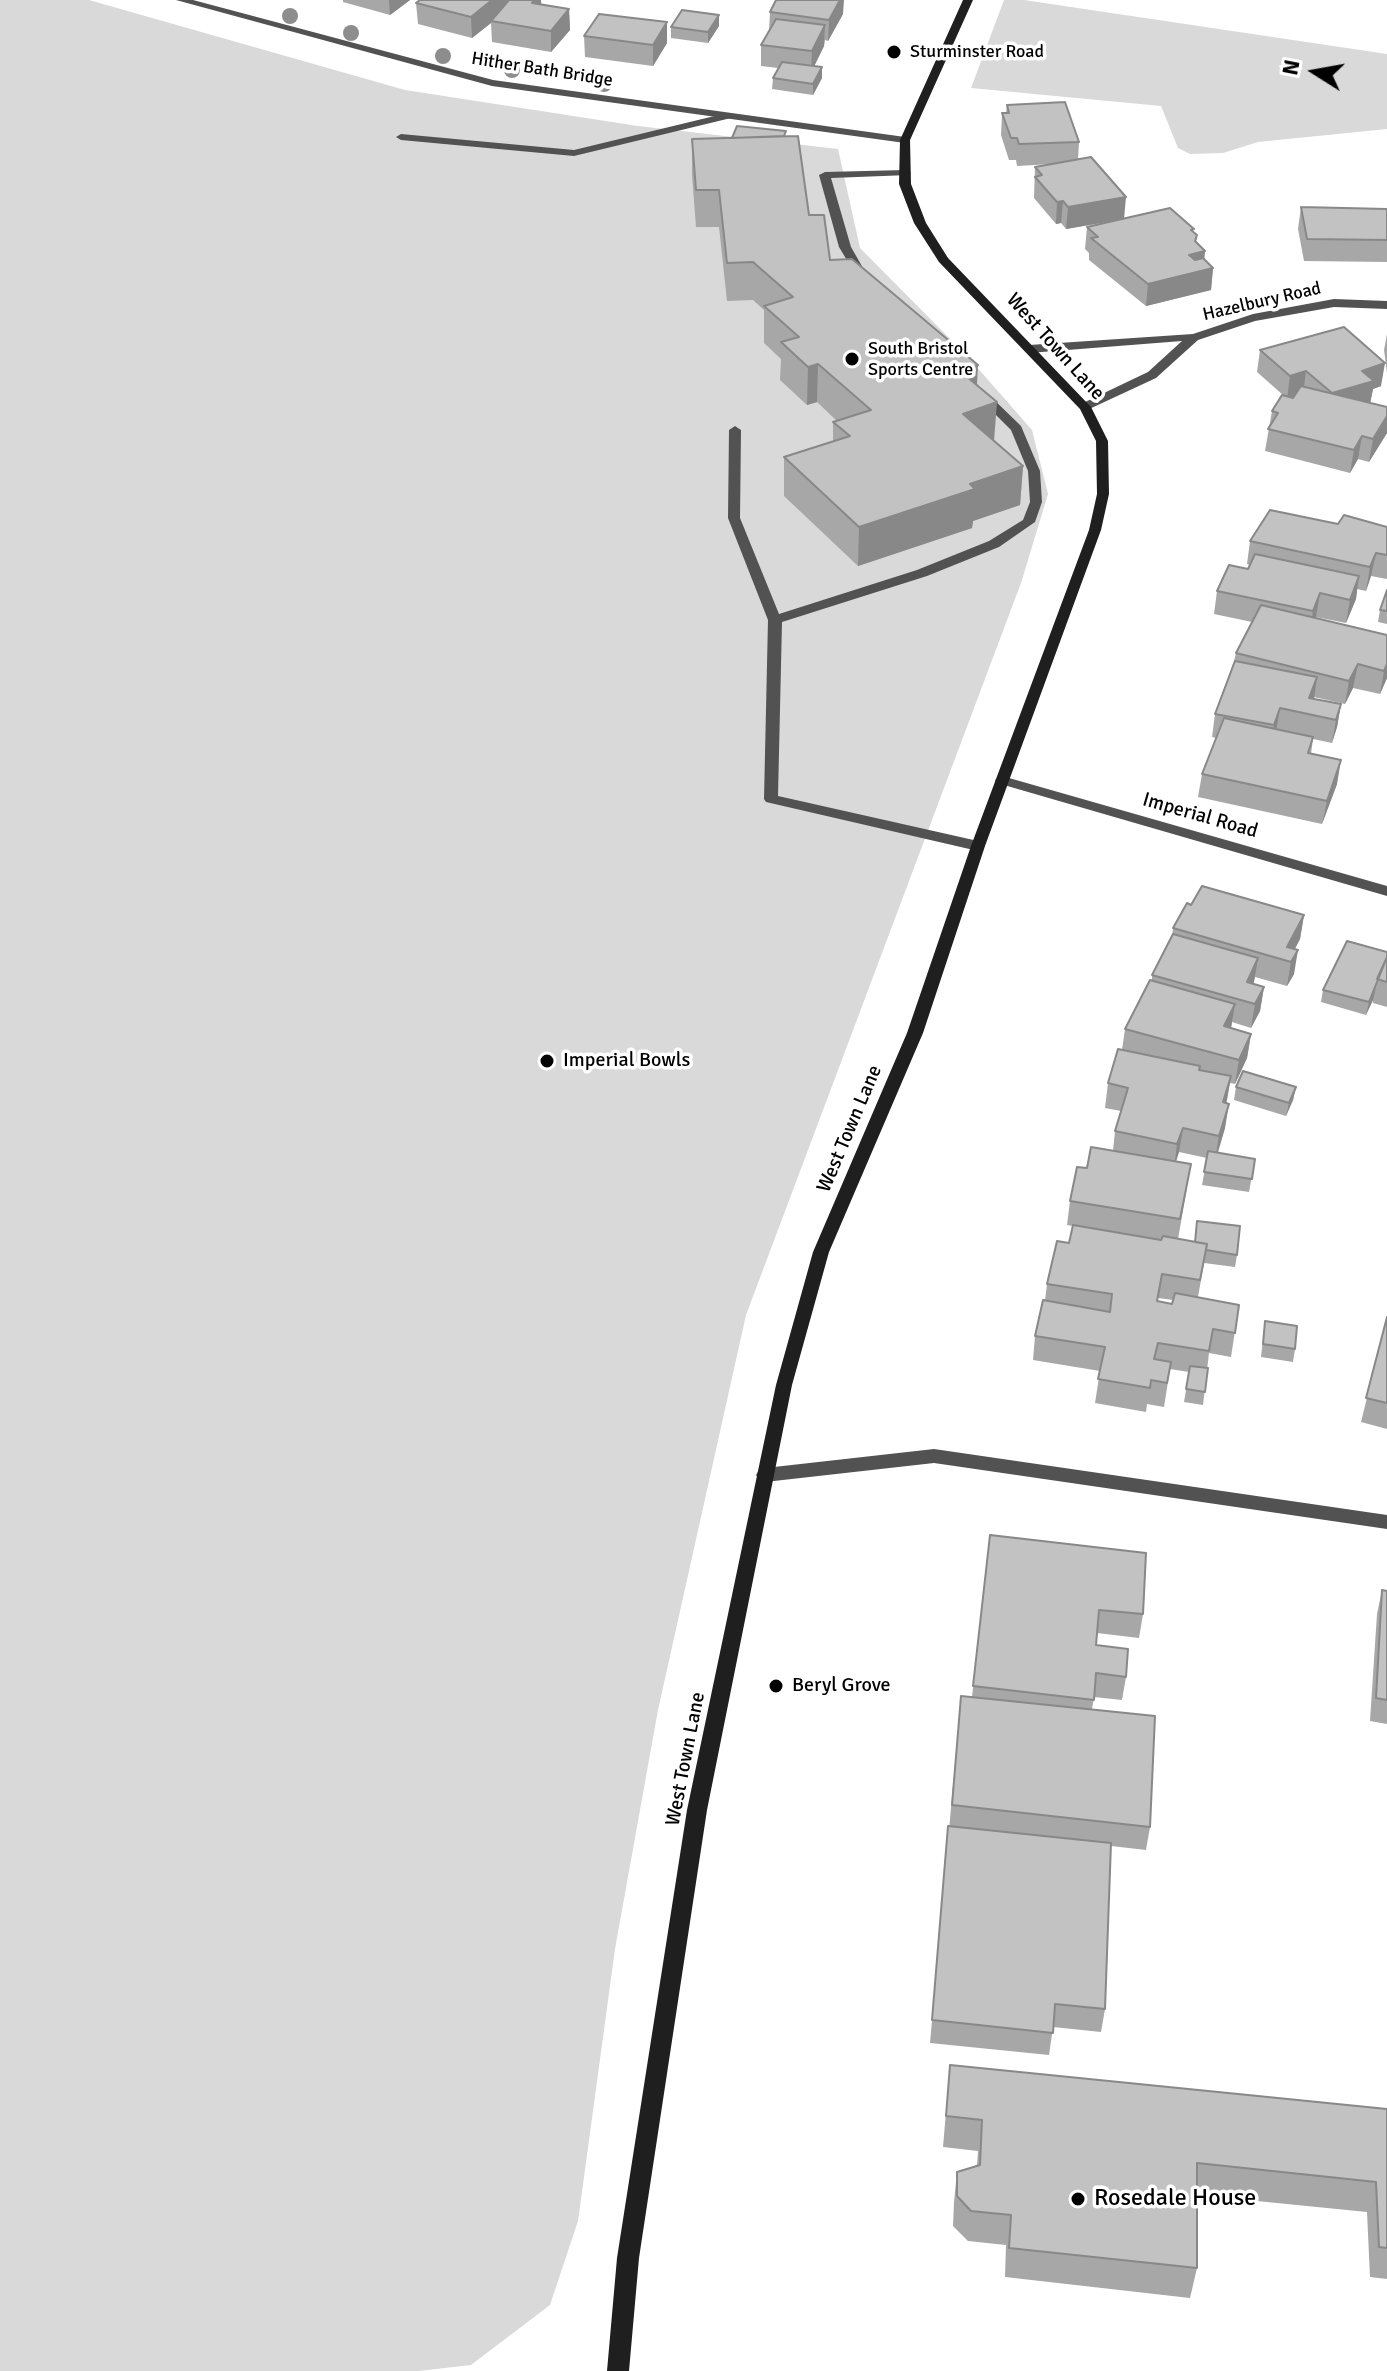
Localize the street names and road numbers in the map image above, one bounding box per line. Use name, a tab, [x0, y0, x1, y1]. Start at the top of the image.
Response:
street label: Hither Bath Bridge	[470, 48, 614, 92]
street label: Hazelbury Road	[1201, 278, 1323, 326]
street label: West Town Lane	[1001, 289, 1109, 405]
street label: Imperial Road	[1140, 788, 1260, 844]
street label: West Town Lane	[812, 1062, 888, 1196]
street label: West Town Lane	[661, 1690, 711, 1828]

